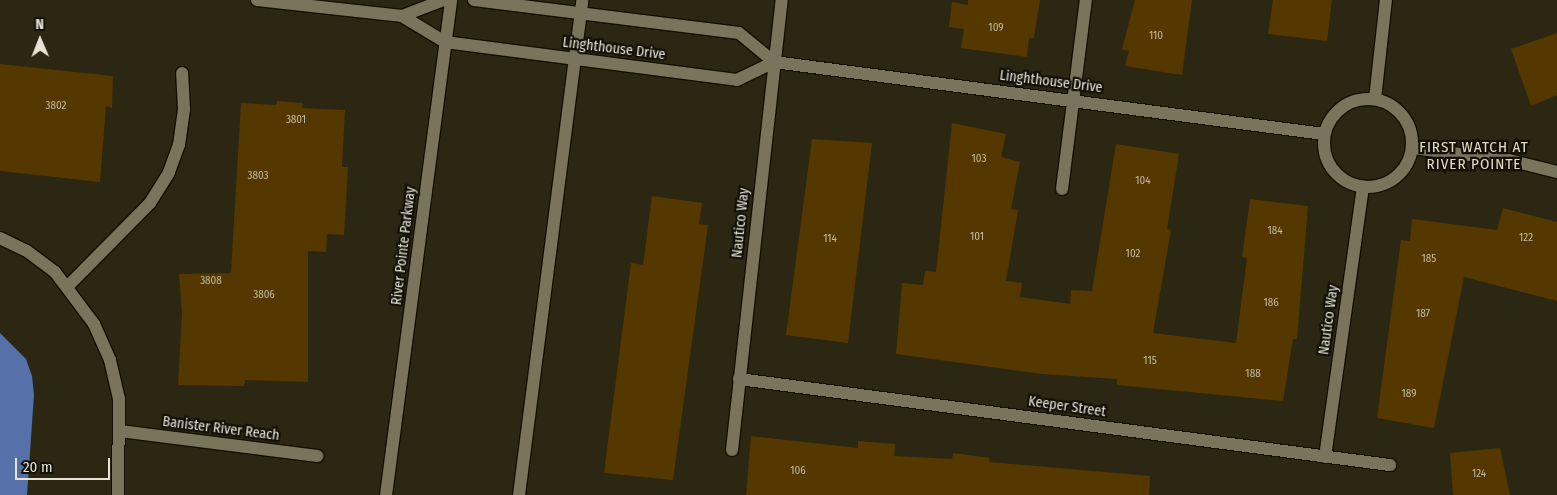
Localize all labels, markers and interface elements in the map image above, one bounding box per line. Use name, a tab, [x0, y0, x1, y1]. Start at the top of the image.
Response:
north arrow	[15, 15, 65, 65]
text: N	[35, 16, 44, 33]
house number: 109	[988, 21, 1004, 35]
house number: 110	[1149, 29, 1163, 43]
street label: Linghthouse Drive	[562, 34, 666, 64]
street label: Linghthouse Drive	[999, 67, 1103, 97]
house number: 3802	[46, 99, 66, 113]
house number: 3801	[286, 113, 306, 127]
district label: FIRST WATCH AT RIVER POINTE	[1418, 138, 1530, 173]
house number: 103	[972, 152, 986, 166]
house number: 3803	[247, 169, 269, 183]
house number: 104	[1135, 174, 1151, 188]
street label: River Pointe Parkway	[388, 186, 420, 306]
street label: Nautico Way	[729, 187, 753, 259]
house number: 184	[1267, 224, 1283, 238]
house number: 101	[970, 230, 984, 244]
house number: 122	[1519, 231, 1533, 245]
house number: 114	[823, 232, 837, 246]
house number: 102	[1126, 247, 1140, 261]
house number: 185	[1422, 252, 1436, 266]
house number: 3808	[200, 274, 222, 288]
street label: Nautico Way	[1316, 284, 1342, 356]
house number: 3806	[253, 288, 275, 302]
house number: 186	[1263, 296, 1279, 310]
house number: 187	[1416, 307, 1430, 321]
house number: 115	[1143, 354, 1157, 368]
house number: 188	[1245, 367, 1261, 381]
house number: 189	[1402, 387, 1416, 401]
street label: Keeper Street	[1027, 393, 1107, 421]
street label: Banister River Reach	[162, 413, 280, 445]
scale bar	[18, 448, 112, 480]
text: 20 m	[23, 458, 53, 476]
house number: 106	[790, 464, 806, 478]
house number: 124	[1472, 467, 1486, 481]

